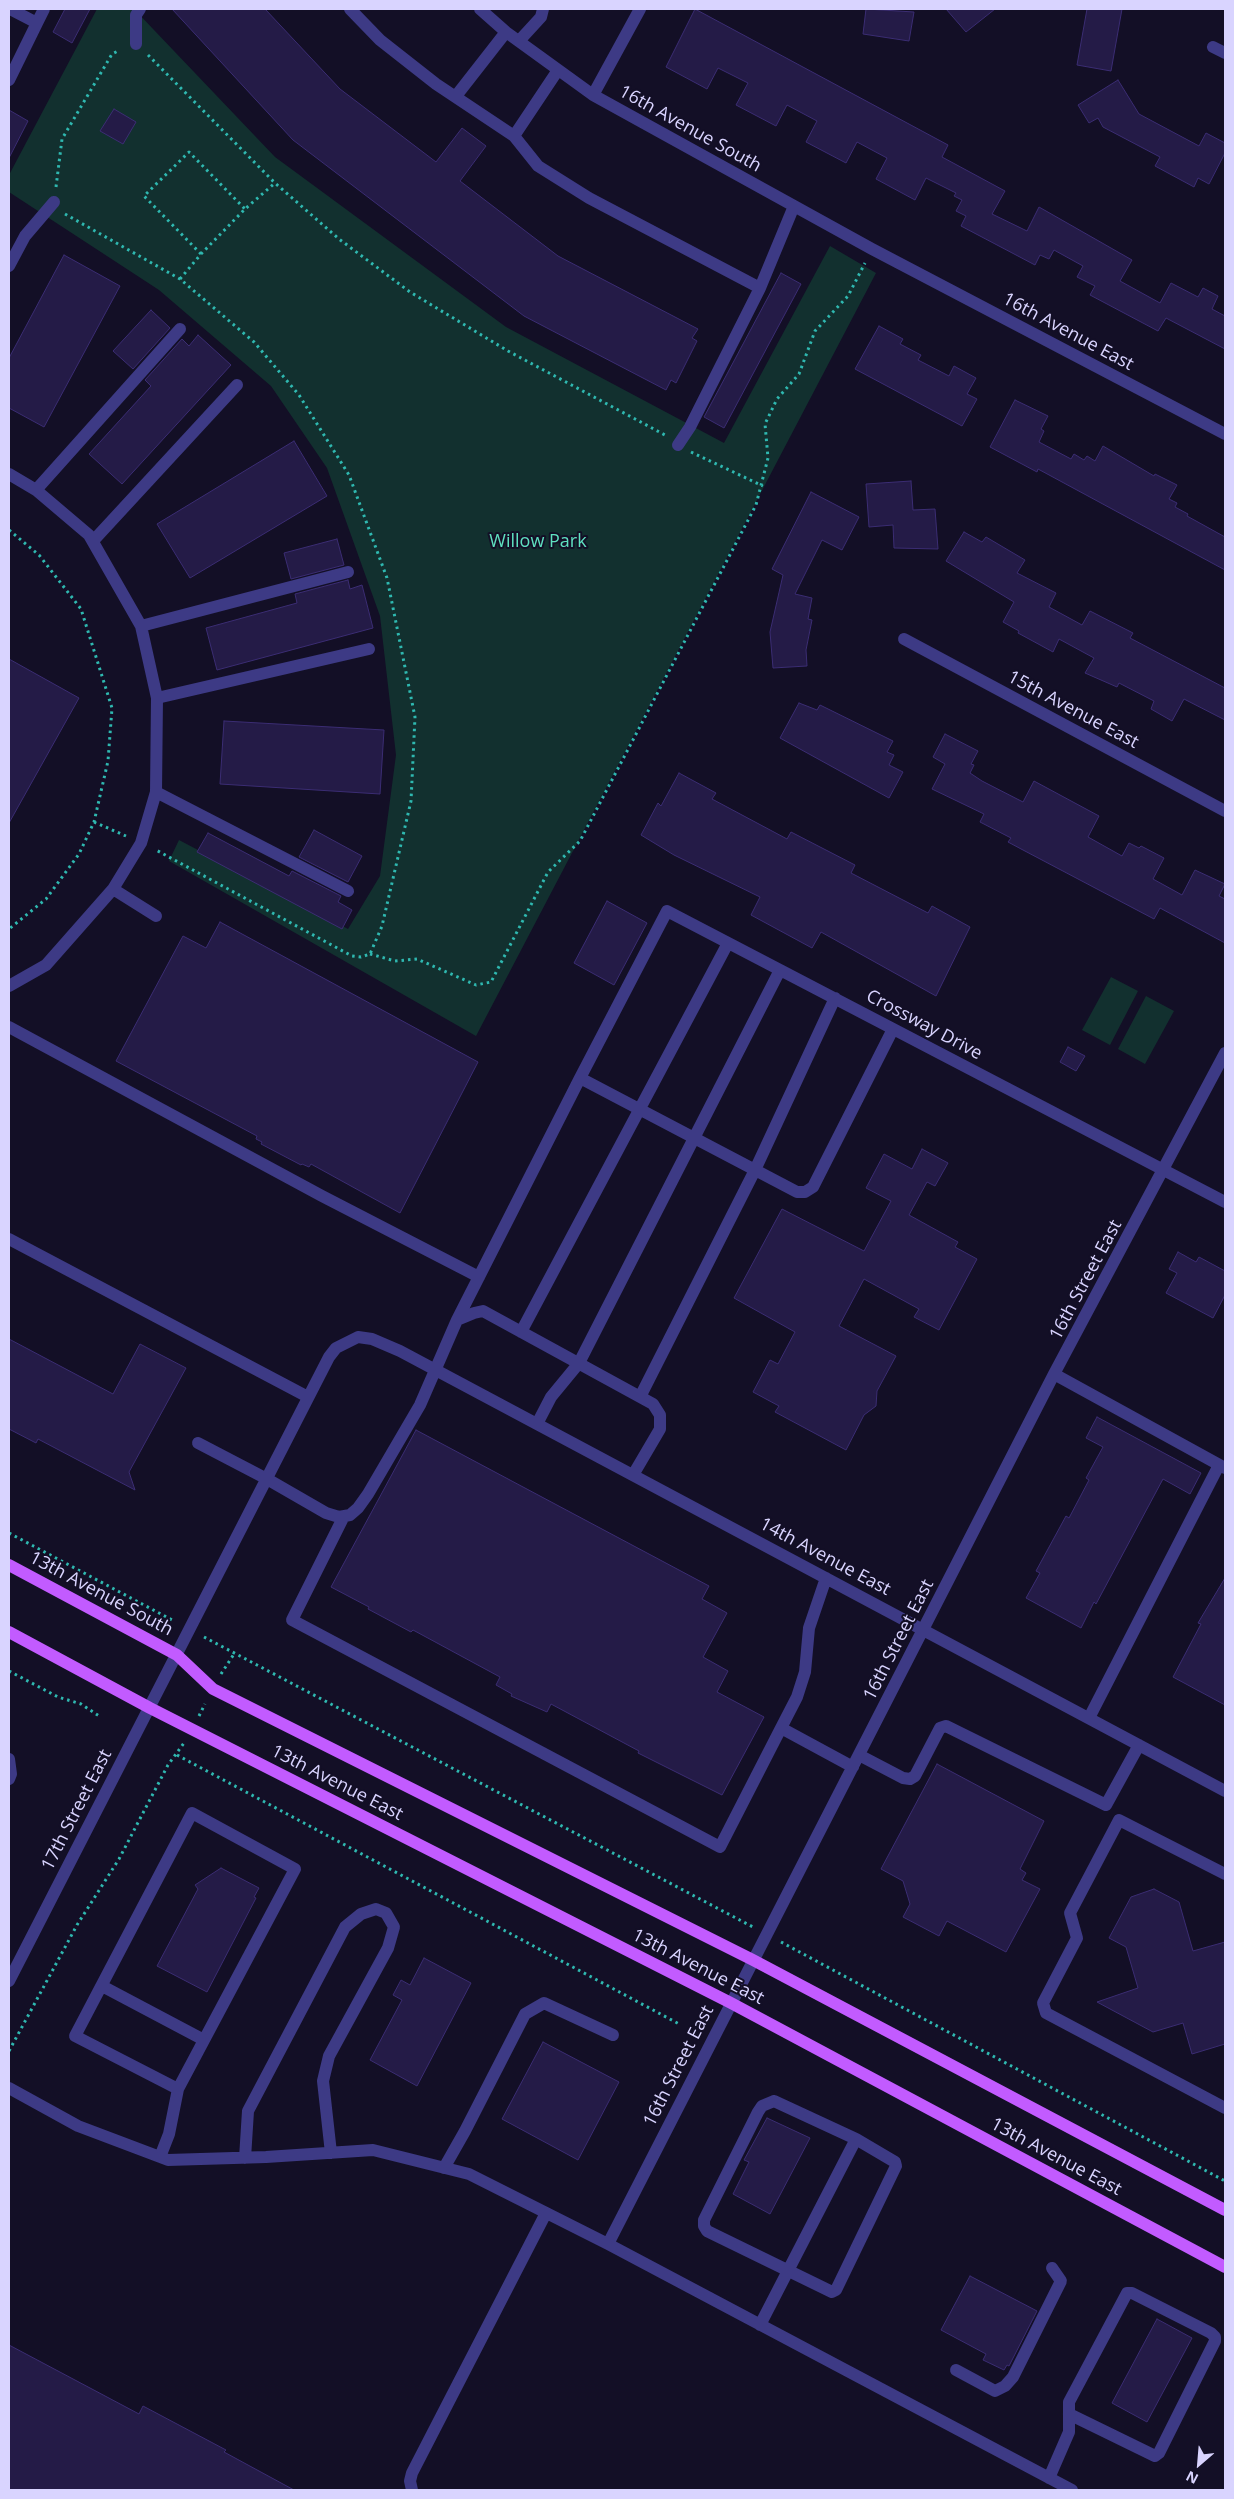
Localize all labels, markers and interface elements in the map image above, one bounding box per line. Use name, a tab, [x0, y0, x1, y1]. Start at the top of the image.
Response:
street label: 16th Avenue South	[615, 81, 765, 177]
street label: 16th Avenue East	[999, 288, 1137, 376]
park label: Willow Park	[489, 531, 587, 553]
street label: 15th Avenue East	[1004, 666, 1142, 754]
street label: Crossway Drive	[862, 985, 986, 1065]
street label: 16th Street East	[1045, 1216, 1127, 1344]
street label: 14th Avenue East	[756, 1513, 894, 1601]
street label: 13th Avenue South	[26, 1547, 176, 1641]
street label: 16th Street East	[859, 1576, 939, 1704]
street label: 13th Avenue East	[267, 1740, 407, 1826]
street label: 17th Street East	[37, 1746, 117, 1874]
street label: 13th Avenue East	[628, 1924, 768, 2010]
street label: 16th Street East	[639, 2002, 719, 2130]
street label: 13th Avenue East	[987, 2113, 1125, 2201]
north arrow	[1174, 2439, 1224, 2489]
text: N	[1183, 2467, 1201, 2489]

